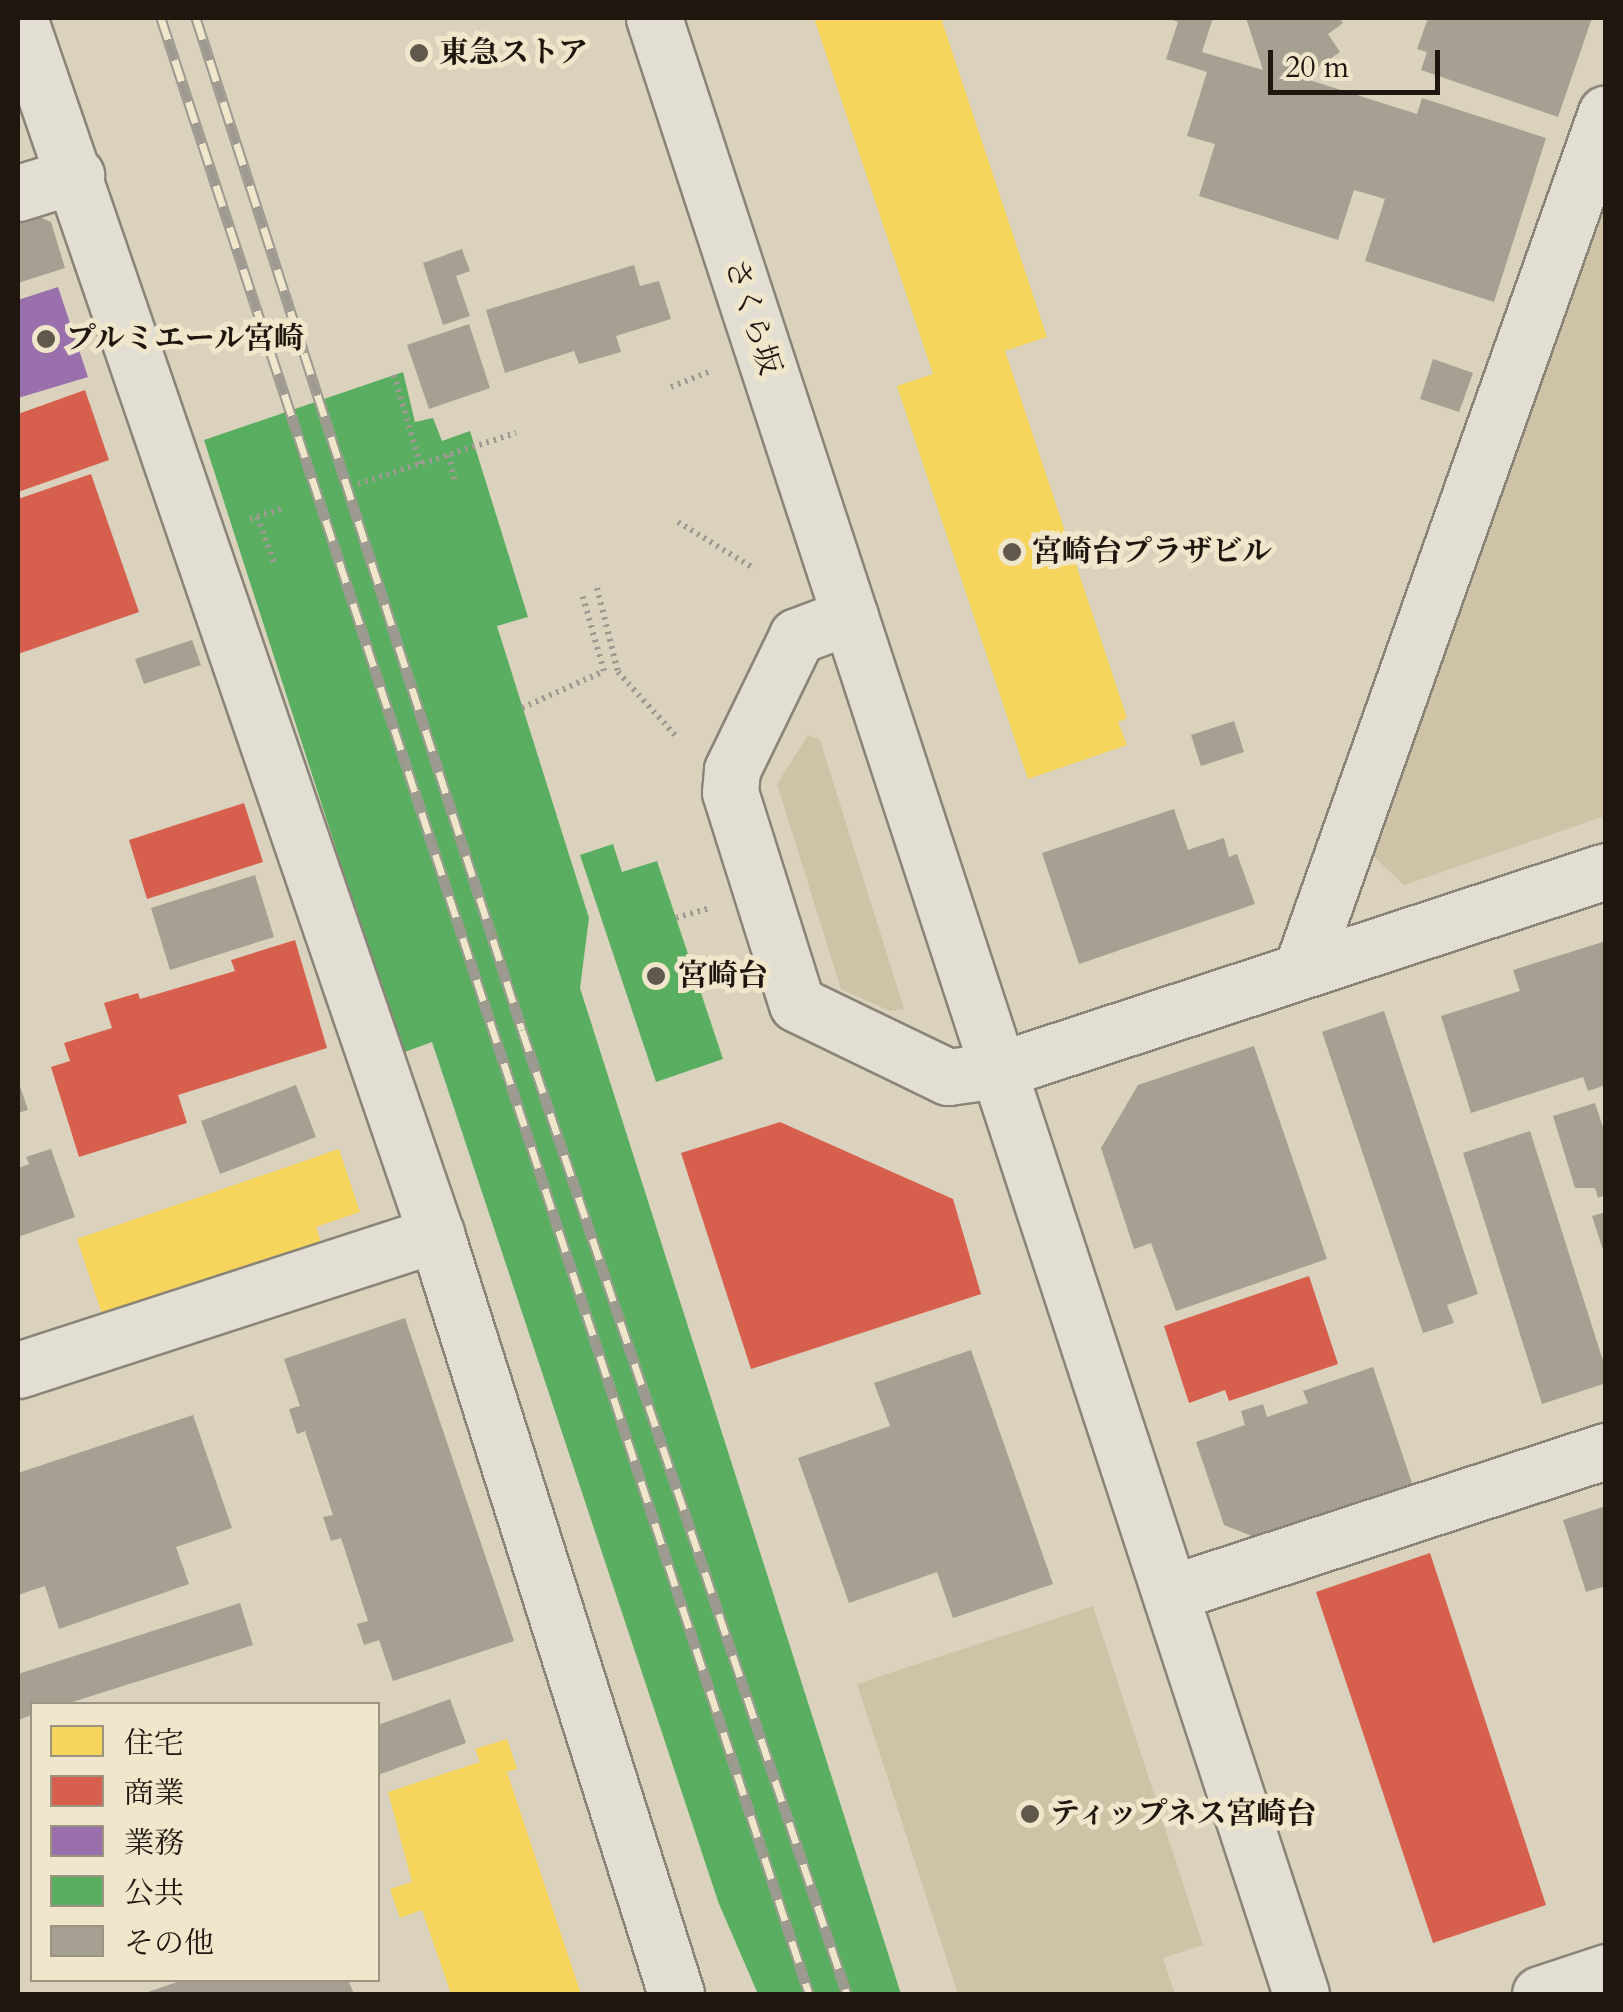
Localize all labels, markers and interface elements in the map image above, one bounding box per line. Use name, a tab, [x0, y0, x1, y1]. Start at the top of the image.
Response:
scale bar	[1273, 30, 1446, 92]
place label: 東急ストア	[439, 35, 589, 71]
marker: 東急ストア	[408, 42, 430, 64]
text: 20 m	[1285, 47, 1349, 88]
street label: さくら坂	[716, 254, 788, 380]
place label: プルミエール宮崎	[66, 321, 306, 357]
marker: プルミエール宮崎	[35, 328, 57, 350]
place label: 宮崎台プラザビル	[1032, 534, 1272, 570]
marker: 宮崎台プラザビル	[1001, 541, 1023, 563]
place label: 宮崎台	[678, 958, 768, 994]
marker: 宮崎台	[643, 963, 669, 989]
legend	[30, 1702, 380, 1982]
text: 住宅	[124, 1723, 184, 1764]
text: 商業	[124, 1773, 184, 1814]
place label: ティップネス宮崎台	[1050, 1796, 1320, 1832]
marker: ティップネス宮崎台	[1019, 1803, 1041, 1825]
text: 業務	[124, 1823, 184, 1864]
text: 公共	[124, 1873, 184, 1914]
text: その他	[124, 1923, 214, 1964]

